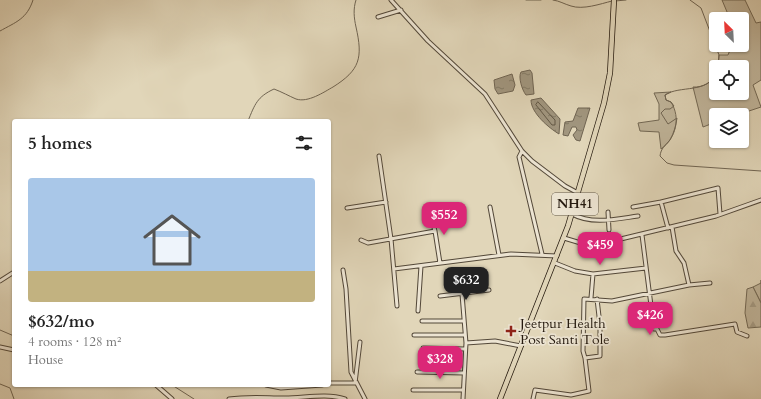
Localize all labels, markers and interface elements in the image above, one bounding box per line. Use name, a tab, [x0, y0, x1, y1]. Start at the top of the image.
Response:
north arrow	[709, 12, 749, 52]
map controls	[709, 12, 749, 148]
button: locate	[709, 60, 749, 100]
button: layers	[709, 108, 749, 148]
text: 5 homes	[28, 132, 92, 155]
icon: filters	[293, 132, 315, 154]
road number: NH41	[552, 193, 598, 215]
pin: $552	[420, 202, 468, 236]
icon: home	[136, 204, 208, 276]
text: $552	[431, 206, 457, 224]
pin: $459	[576, 232, 624, 266]
text: $459	[587, 236, 613, 254]
pin: $632	[442, 267, 490, 301]
text: $632	[453, 271, 479, 289]
pin: $426	[626, 302, 674, 336]
text: $426	[637, 306, 663, 324]
text: $632/mo	[28, 310, 94, 333]
place label: Jeetpur Health Post Santi Tole	[518, 314, 610, 349]
marker: Jeetpur Health Post Santi Tole	[505, 325, 517, 337]
text: 4 rooms · 128 m²	[28, 333, 121, 351]
pin: $328	[416, 346, 464, 380]
text: $328	[427, 350, 453, 368]
text: House	[28, 351, 63, 369]

